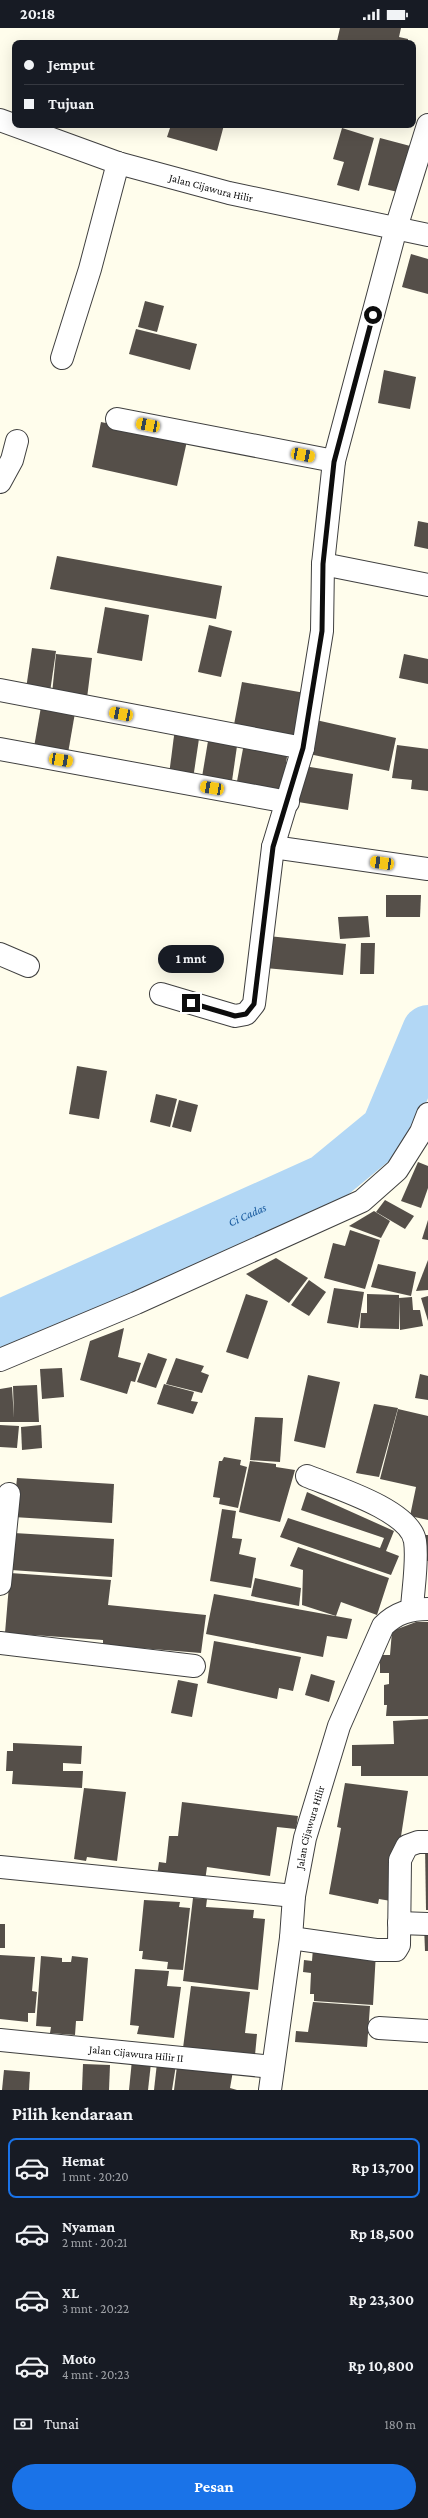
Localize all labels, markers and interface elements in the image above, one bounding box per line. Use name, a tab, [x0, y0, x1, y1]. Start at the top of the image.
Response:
text: 20:18	[20, 6, 55, 22]
text: Jemput	[48, 57, 95, 73]
text: Tujuan	[48, 96, 94, 112]
street label: Jalan Cijawura Hilir	[167, 171, 254, 204]
route start	[364, 306, 382, 324]
car	[135, 417, 161, 433]
car	[290, 447, 316, 463]
car	[108, 706, 134, 722]
car	[48, 752, 74, 768]
car	[199, 780, 225, 796]
car	[369, 855, 395, 871]
callout: 1 mnt	[158, 945, 224, 973]
text: 1 mnt	[176, 951, 206, 966]
route end	[182, 994, 200, 1012]
water label: Ci Cadas	[226, 1200, 269, 1230]
street label: Jalan Cijawura Hilir	[293, 1784, 327, 1871]
street label: Jalan Cijawura Hilir II	[87, 2043, 184, 2064]
text: Pilih kendaraan	[12, 2104, 133, 2124]
icon: car	[14, 2150, 50, 2186]
text: Hemat	[62, 2153, 105, 2169]
text: Rp 13,700	[352, 2160, 414, 2176]
text: 1 mnt · 20:20	[62, 2169, 129, 2184]
icon: car	[14, 2216, 50, 2252]
text: Nyaman	[62, 2219, 115, 2235]
text: Rp 18,500	[350, 2226, 414, 2242]
text: 2 mnt · 20:21	[62, 2235, 127, 2250]
icon: car	[14, 2282, 50, 2318]
text: XL	[62, 2285, 79, 2301]
text: Rp 23,300	[349, 2292, 414, 2308]
text: 3 mnt · 20:22	[62, 2301, 129, 2316]
icon: car	[14, 2348, 50, 2384]
text: Moto	[62, 2351, 96, 2367]
text: Rp 10,800	[348, 2358, 414, 2374]
text: 4 mnt · 20:23	[62, 2367, 130, 2382]
icon: cash	[12, 2413, 34, 2435]
text: Tunai	[44, 2416, 79, 2432]
text: 180 m	[384, 2417, 416, 2432]
button: Pesan	[12, 2464, 416, 2510]

